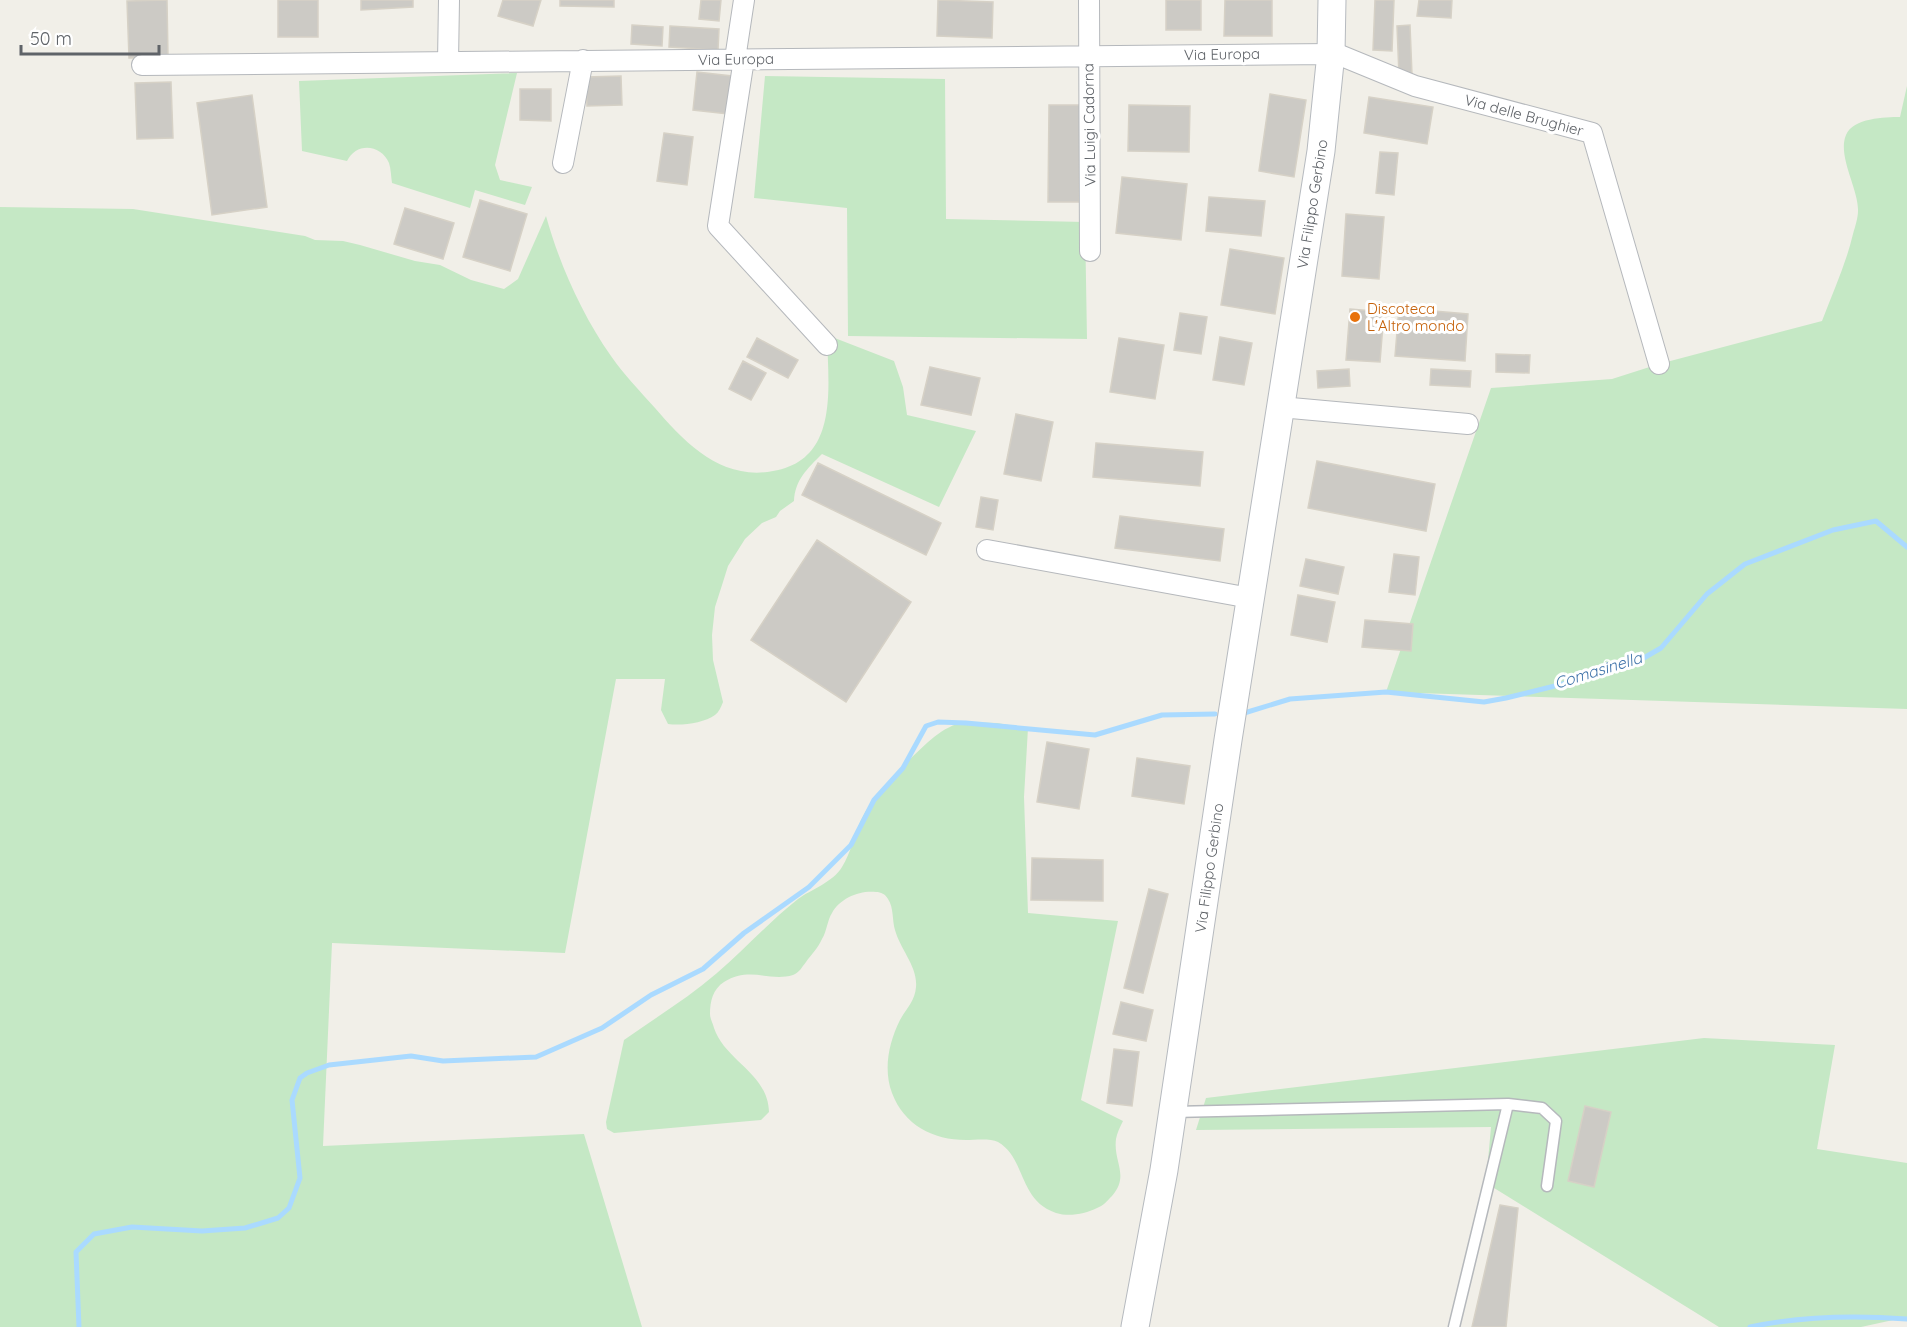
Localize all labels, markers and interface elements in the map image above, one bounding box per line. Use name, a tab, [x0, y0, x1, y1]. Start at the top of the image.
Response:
scale bar	[21, 18, 159, 56]
text: 50 m	[30, 27, 72, 50]
street label: Via Europa	[1184, 44, 1260, 64]
street label: Via Europa	[698, 49, 774, 69]
street label: Via Luigi Cadorna	[1078, 63, 1100, 187]
street label: Via delle Brughier	[1462, 90, 1586, 140]
street label: Via Filippo Gerbino	[1292, 138, 1332, 270]
place label: Discoteca L'Altro mondo	[1367, 299, 1464, 335]
marker: Discoteca L'Altro mondo	[1348, 310, 1362, 324]
water label: Comasinella	[1552, 647, 1646, 693]
street label: Via Filippo Gerbino	[1190, 802, 1228, 934]

